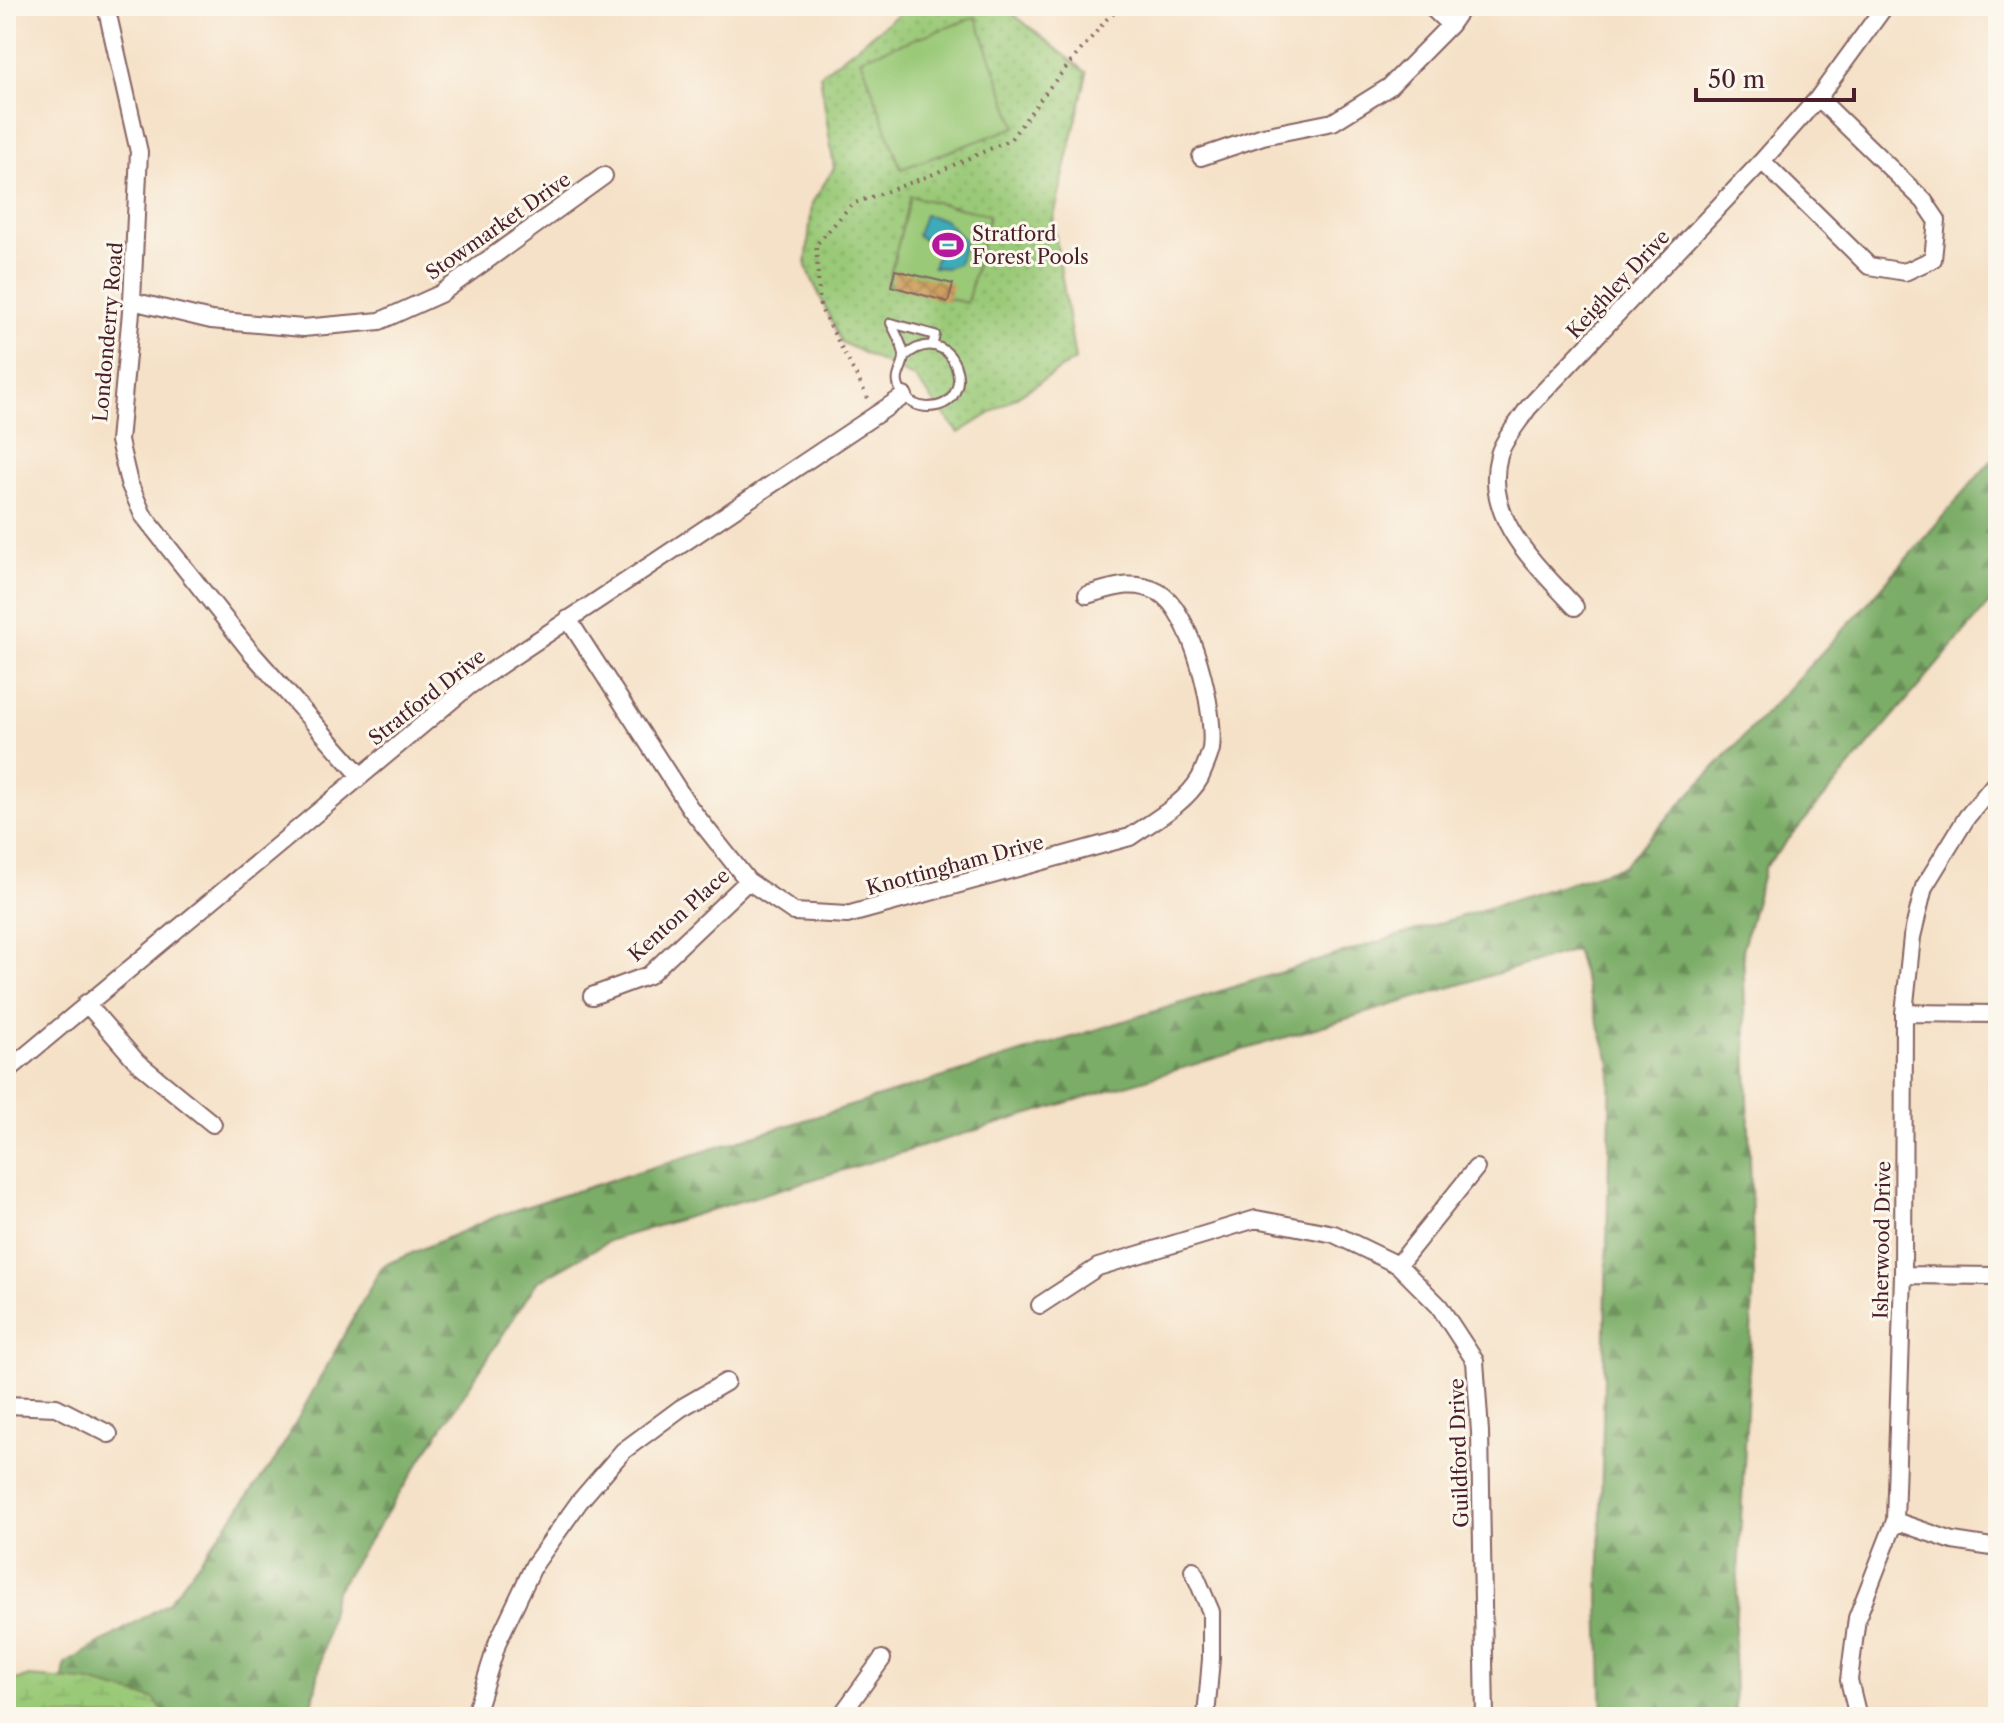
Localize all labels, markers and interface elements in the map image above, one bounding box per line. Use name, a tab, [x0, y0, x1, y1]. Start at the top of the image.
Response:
scale bar	[1696, 52, 1854, 102]
text: 50 m	[1708, 65, 1765, 94]
street label: Stowmarket Drive	[421, 167, 575, 285]
place label: Stratford Forest Pools	[972, 222, 1089, 269]
street label: Keighley Drive	[1561, 225, 1675, 343]
sports icon: Stratford Forest Pools	[931, 228, 965, 262]
street label: Londonderry Road	[88, 241, 128, 423]
street label: Stratford Drive	[364, 644, 490, 750]
street label: Knottingham Drive	[864, 830, 1046, 900]
street label: Kenton Place	[624, 863, 734, 967]
street label: Isherwood Drive	[1869, 1161, 1895, 1319]
street label: Guildford Drive	[1444, 1378, 1474, 1528]

